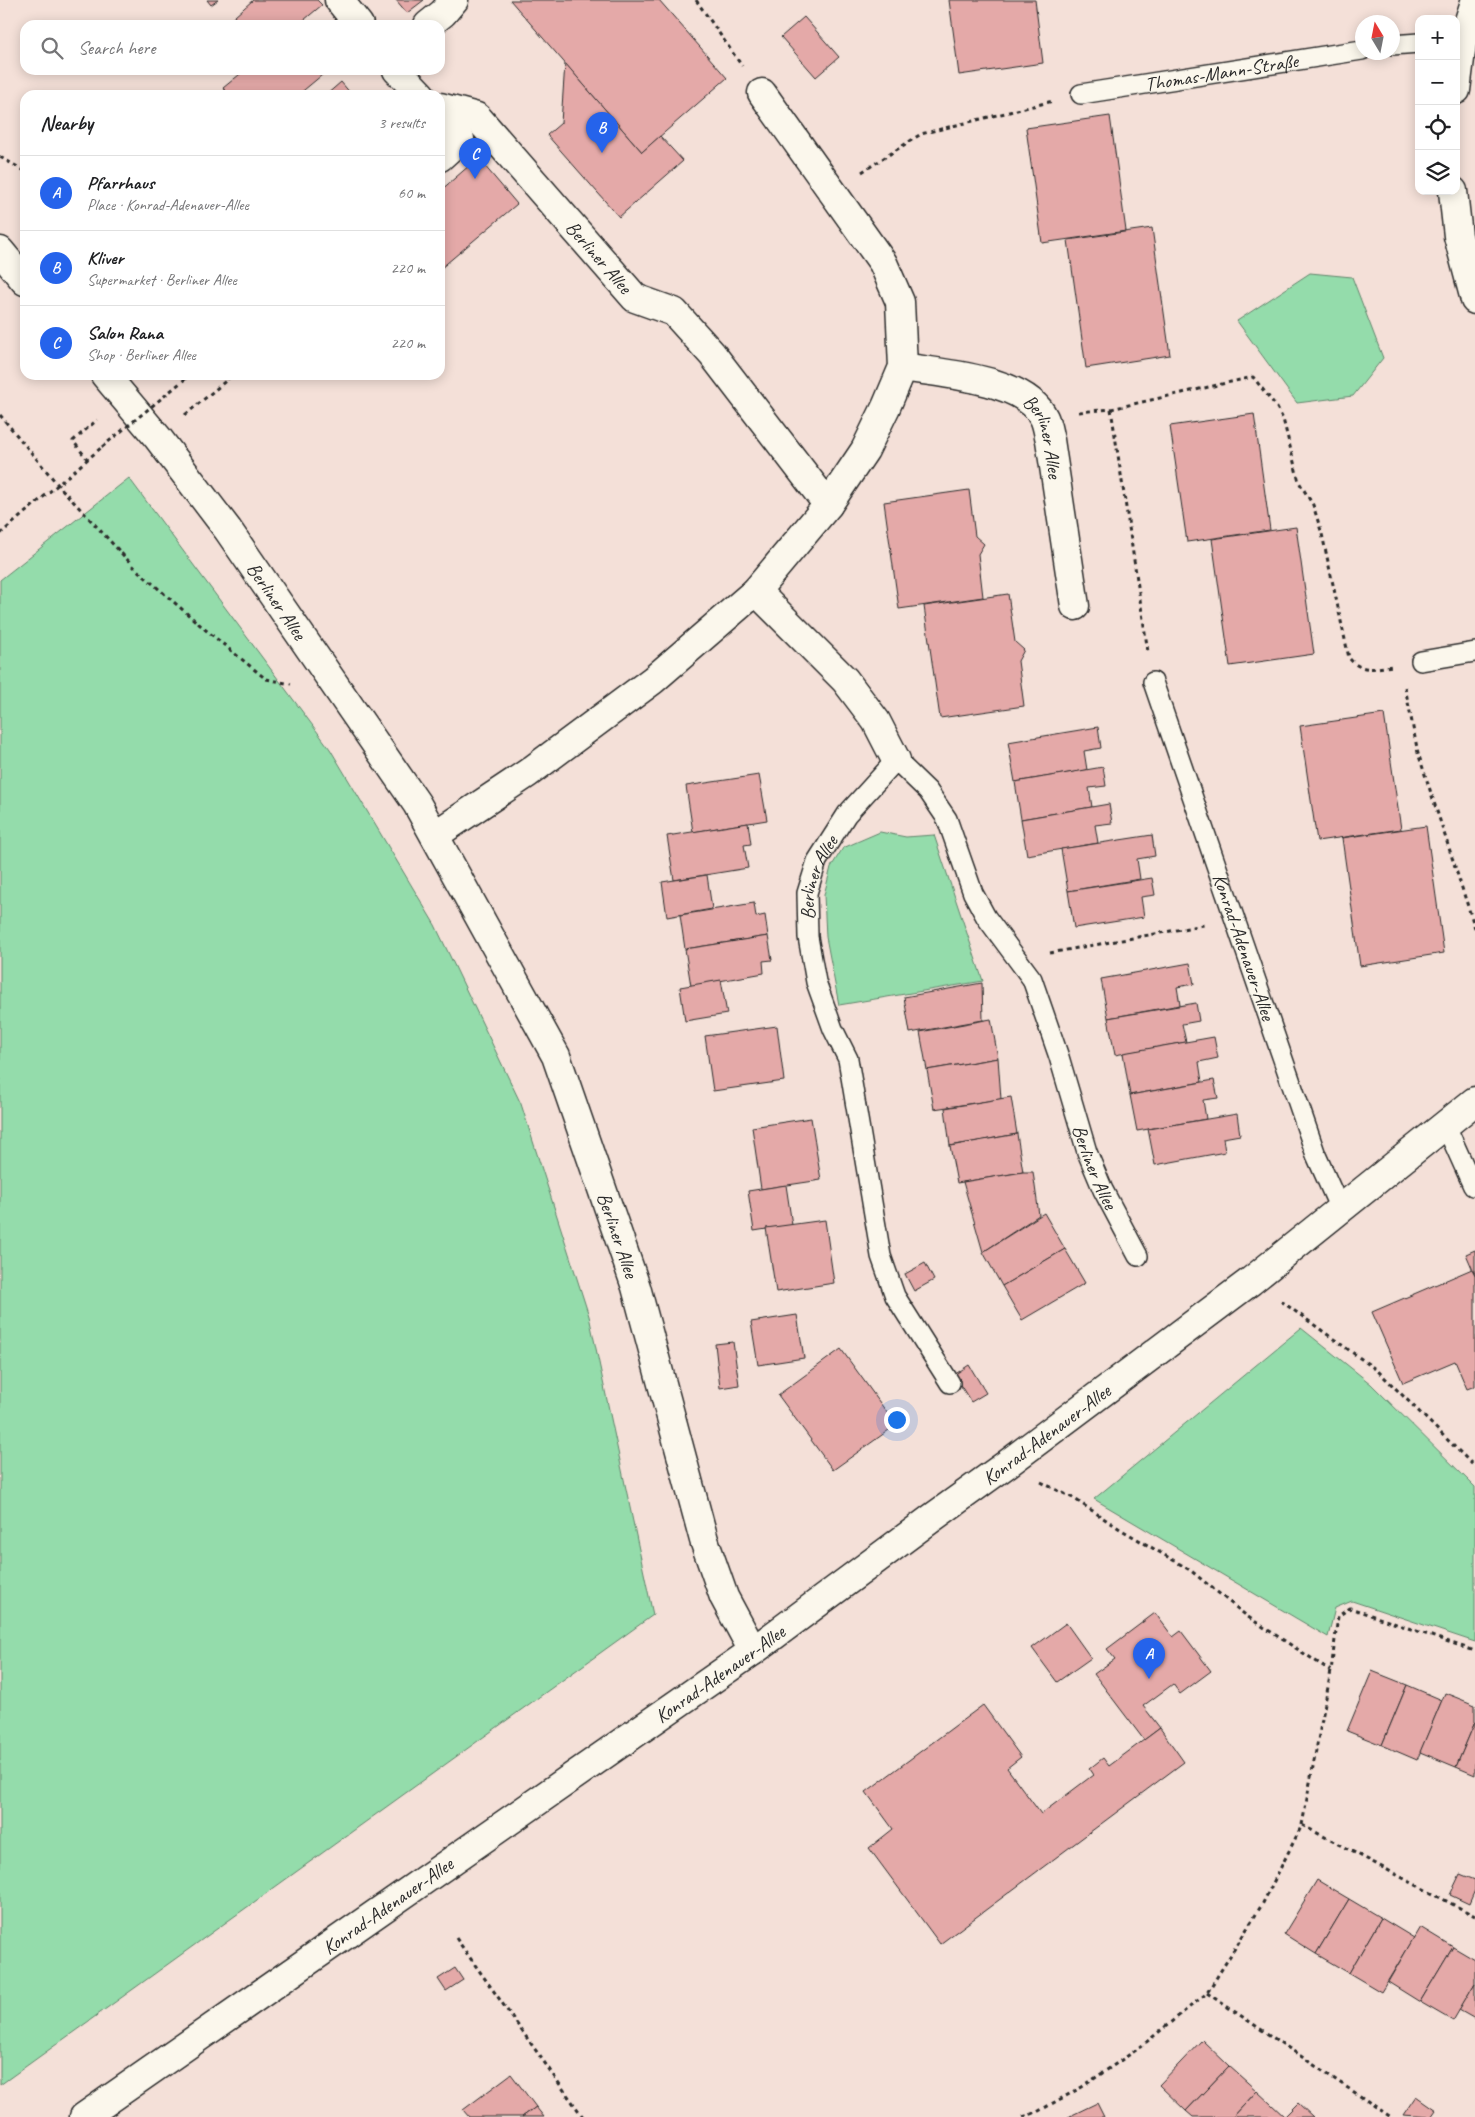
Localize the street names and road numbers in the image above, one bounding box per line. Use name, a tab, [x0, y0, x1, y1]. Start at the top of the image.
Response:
street label: Thomas-Mann-Straße	[1143, 48, 1301, 97]
street label: Berliner Allee	[560, 216, 638, 300]
street label: Berliner Allee	[1018, 389, 1068, 482]
street label: Berliner Allee	[241, 558, 313, 646]
street label: Berliner Allee	[795, 829, 844, 920]
street label: Konrad-Adenauer-Allee	[1207, 870, 1281, 1025]
street label: Berliner Allee	[1067, 1122, 1124, 1215]
street label: Berliner Allee	[591, 1189, 644, 1283]
street label: Konrad-Adenauer-Allee	[978, 1378, 1117, 1491]
street label: Konrad-Adenauer-Allee	[650, 1619, 791, 1729]
street label: Konrad-Adenauer-Allee	[318, 1851, 459, 1960]

